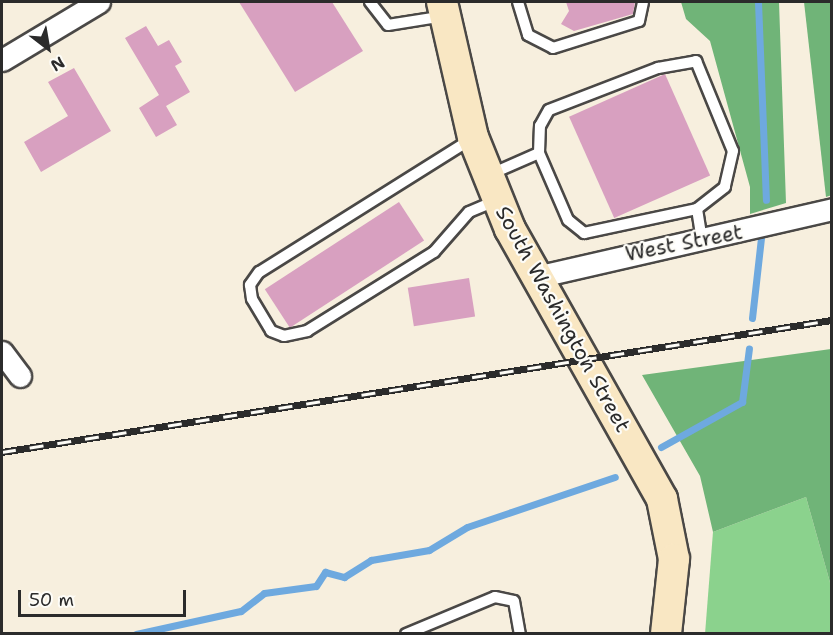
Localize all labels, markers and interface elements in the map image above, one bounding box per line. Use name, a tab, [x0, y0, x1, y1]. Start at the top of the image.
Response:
north arrow	[18, 18, 78, 78]
text: N	[47, 52, 68, 76]
street label: South Washington Street	[490, 202, 636, 436]
street label: West Street	[623, 219, 745, 267]
scale bar	[21, 578, 189, 616]
text: 50 m	[29, 588, 74, 612]

